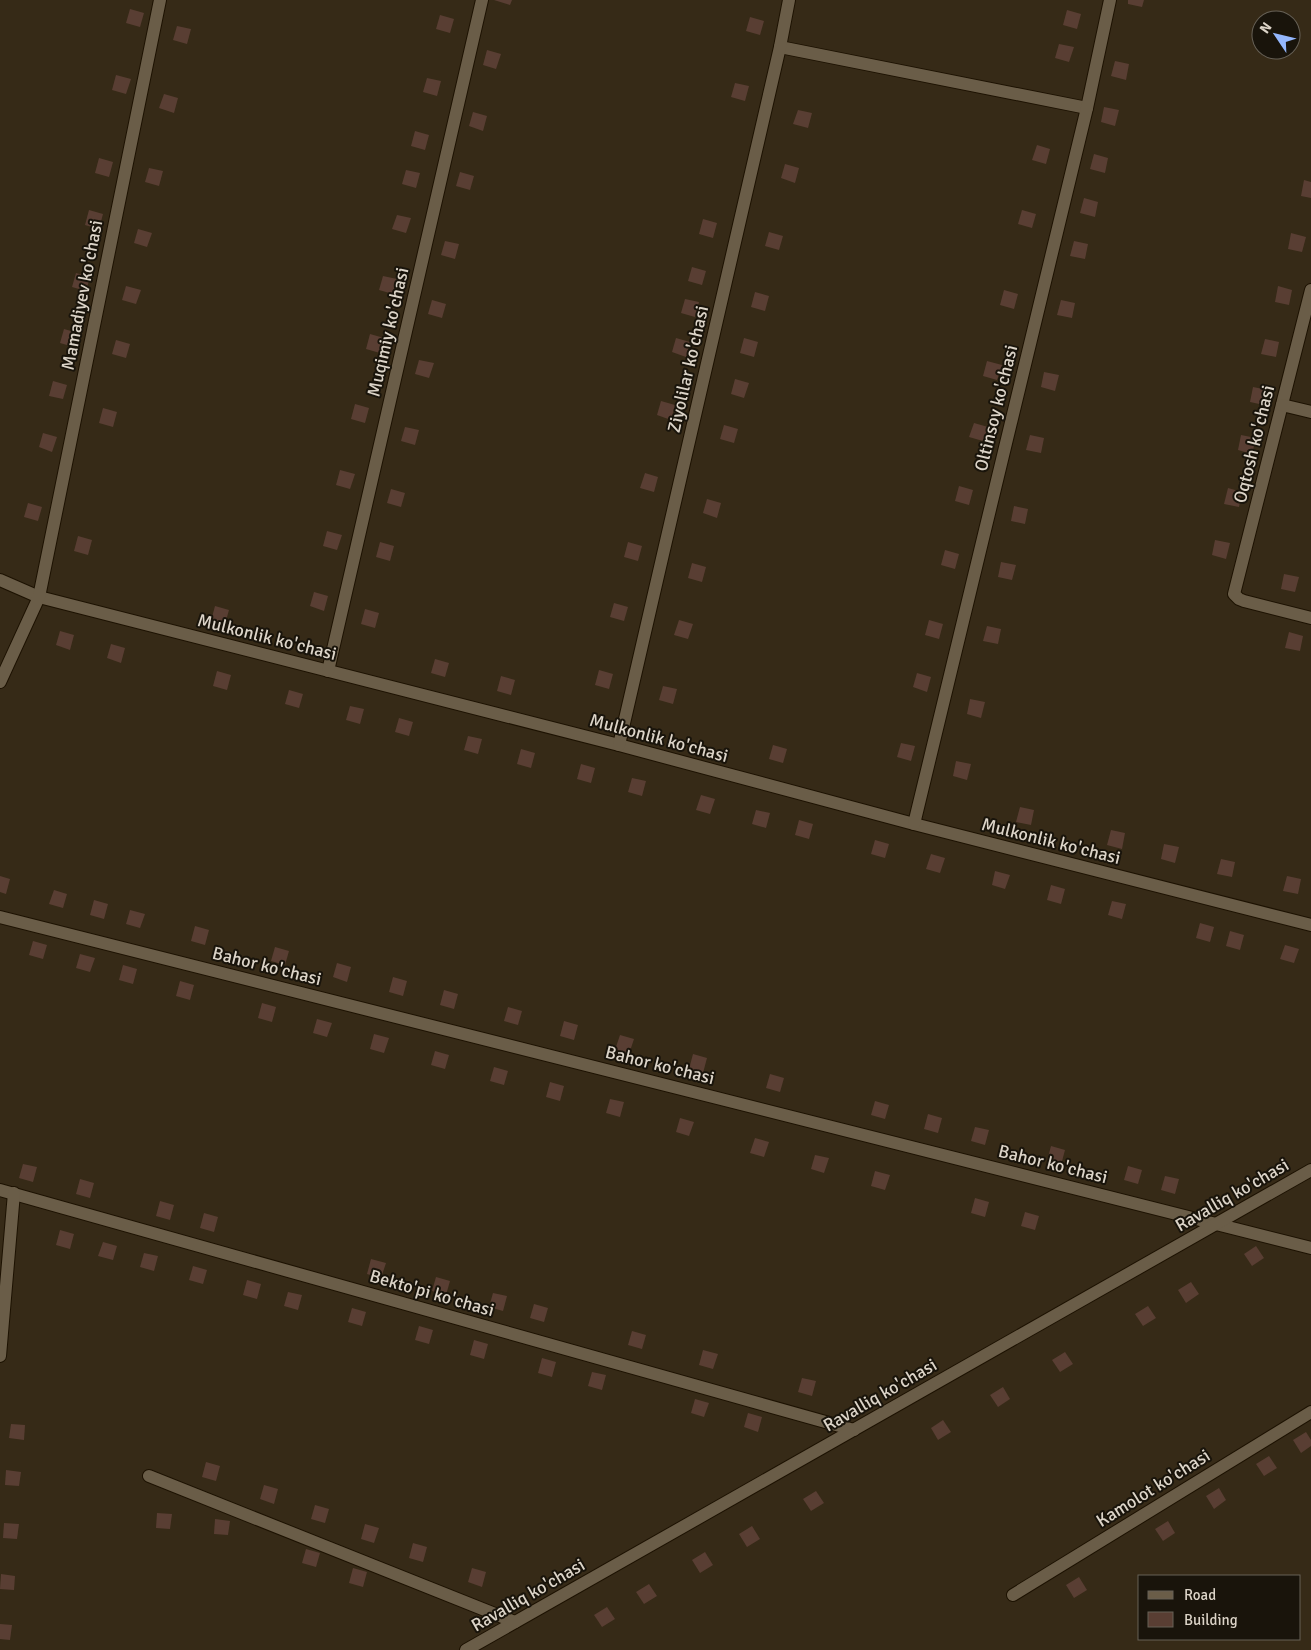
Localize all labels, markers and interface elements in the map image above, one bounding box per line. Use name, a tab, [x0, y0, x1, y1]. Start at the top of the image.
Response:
north arrow	[1251, 10, 1301, 60]
text: N	[1256, 19, 1276, 37]
street label: Mamadiyev ko'chasi	[57, 218, 107, 372]
street label: Muqimiy ko'chasi	[362, 265, 414, 399]
street label: Ziyolilar ko'chasi	[663, 303, 713, 435]
street label: Oltinsoy ko'chasi	[970, 343, 1022, 473]
street label: Oqtosh ko'chasi	[1229, 383, 1279, 505]
street label: Mulkonlik ko'chasi	[195, 609, 339, 665]
street label: Mulkonlik ko'chasi	[587, 709, 731, 767]
street label: Mulkonlik ko'chasi	[979, 813, 1123, 869]
street label: Bahor ko'chasi	[210, 942, 324, 990]
street label: Bahor ko'chasi	[603, 1041, 717, 1089]
street label: Bahor ko'chasi	[996, 1140, 1110, 1188]
street label: Ravalliq ko'chasi	[1171, 1154, 1293, 1236]
street label: Bekto'pi ko'chasi	[367, 1265, 497, 1321]
street label: Ravalliq ko'chasi	[819, 1354, 941, 1436]
street label: Kamolot ko'chasi	[1092, 1444, 1214, 1532]
street label: Ravalliq ko'chasi	[467, 1554, 589, 1636]
legend	[1138, 1575, 1301, 1640]
text: Road	[1184, 1586, 1216, 1604]
text: Building	[1184, 1611, 1238, 1629]

